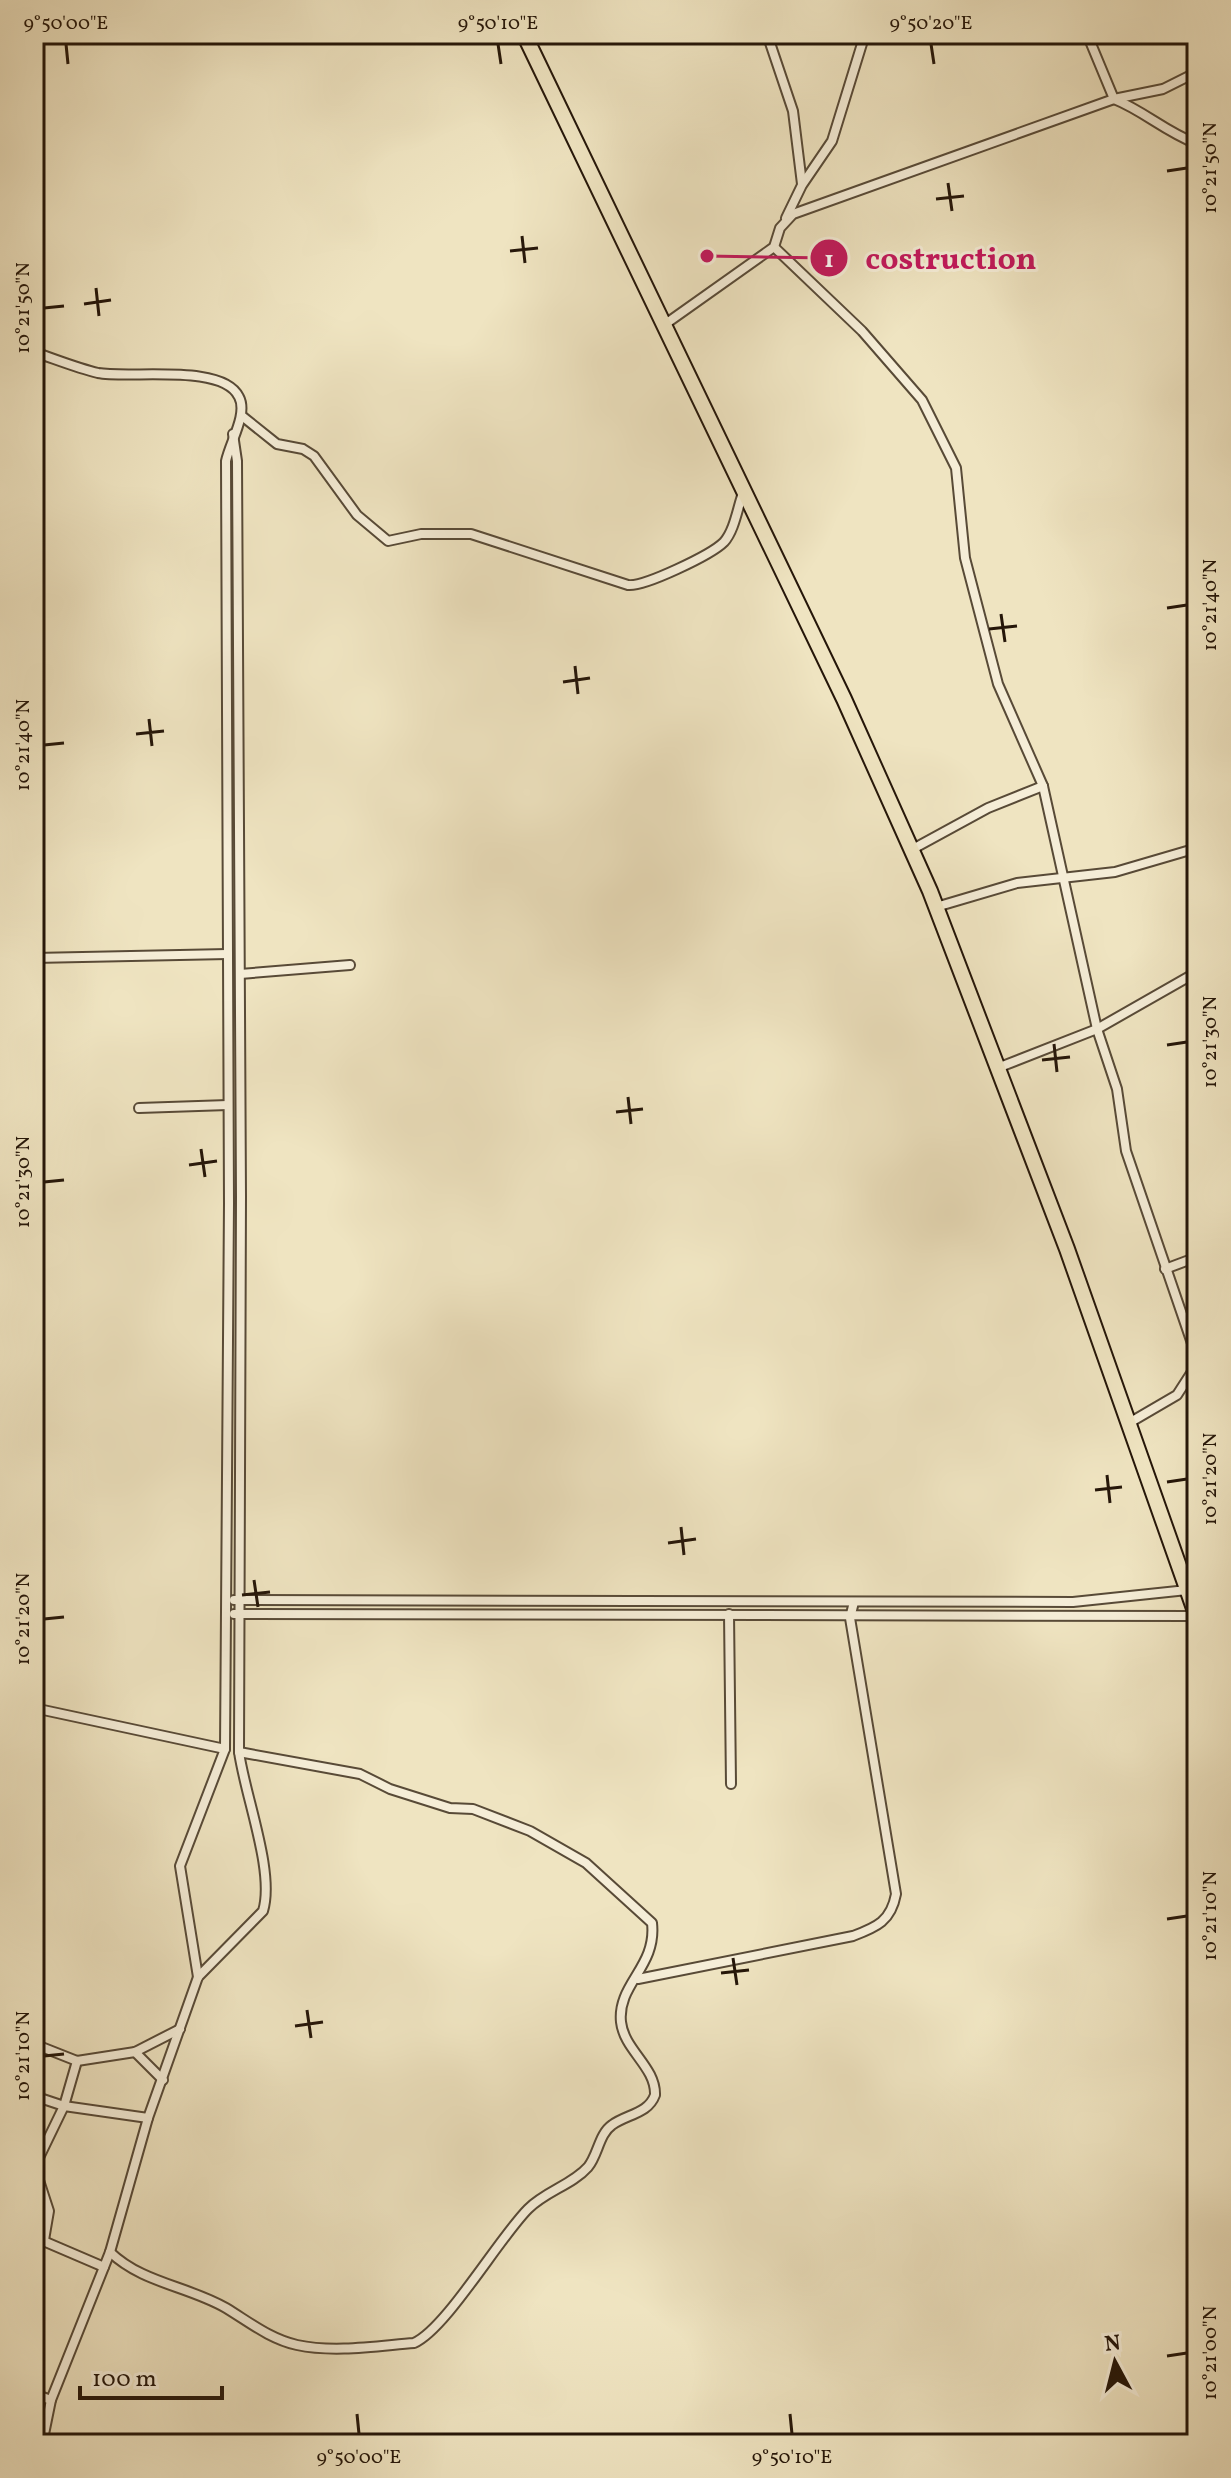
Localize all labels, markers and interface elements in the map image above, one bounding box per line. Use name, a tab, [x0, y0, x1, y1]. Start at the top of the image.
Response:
text: 9°50'00"E	[24, 10, 108, 38]
text: 9°50'10"E	[458, 10, 538, 38]
text: 9°50'20"E	[889, 10, 973, 38]
text: 10°21'50"N	[1197, 122, 1225, 214]
callout: costruction	[809, 230, 1053, 286]
text: costruction	[865, 239, 1037, 283]
text: 1	[824, 244, 834, 278]
text: 10°21'50"N	[10, 262, 38, 354]
text: 10°21'40"N	[1197, 559, 1225, 651]
text: 10°21'40"N	[10, 699, 38, 791]
text: 10°21'30"N	[1197, 996, 1225, 1088]
text: 10°21'30"N	[10, 1136, 38, 1228]
text: 10°21'20"N	[1197, 1432, 1225, 1525]
text: 10°21'20"N	[10, 1572, 38, 1665]
text: 10°21'10"N	[1197, 1871, 1225, 1961]
text: 10°21'10"N	[10, 2011, 38, 2101]
text: 10°21'00"N	[1197, 2306, 1225, 2400]
north arrow	[1075, 2322, 1155, 2402]
text: N	[1103, 2328, 1123, 2361]
scale bar	[80, 2350, 222, 2400]
text: 100 m	[92, 2363, 157, 2397]
text: 9°50'00"E	[317, 2444, 401, 2472]
text: 9°50'10"E	[752, 2444, 832, 2472]

